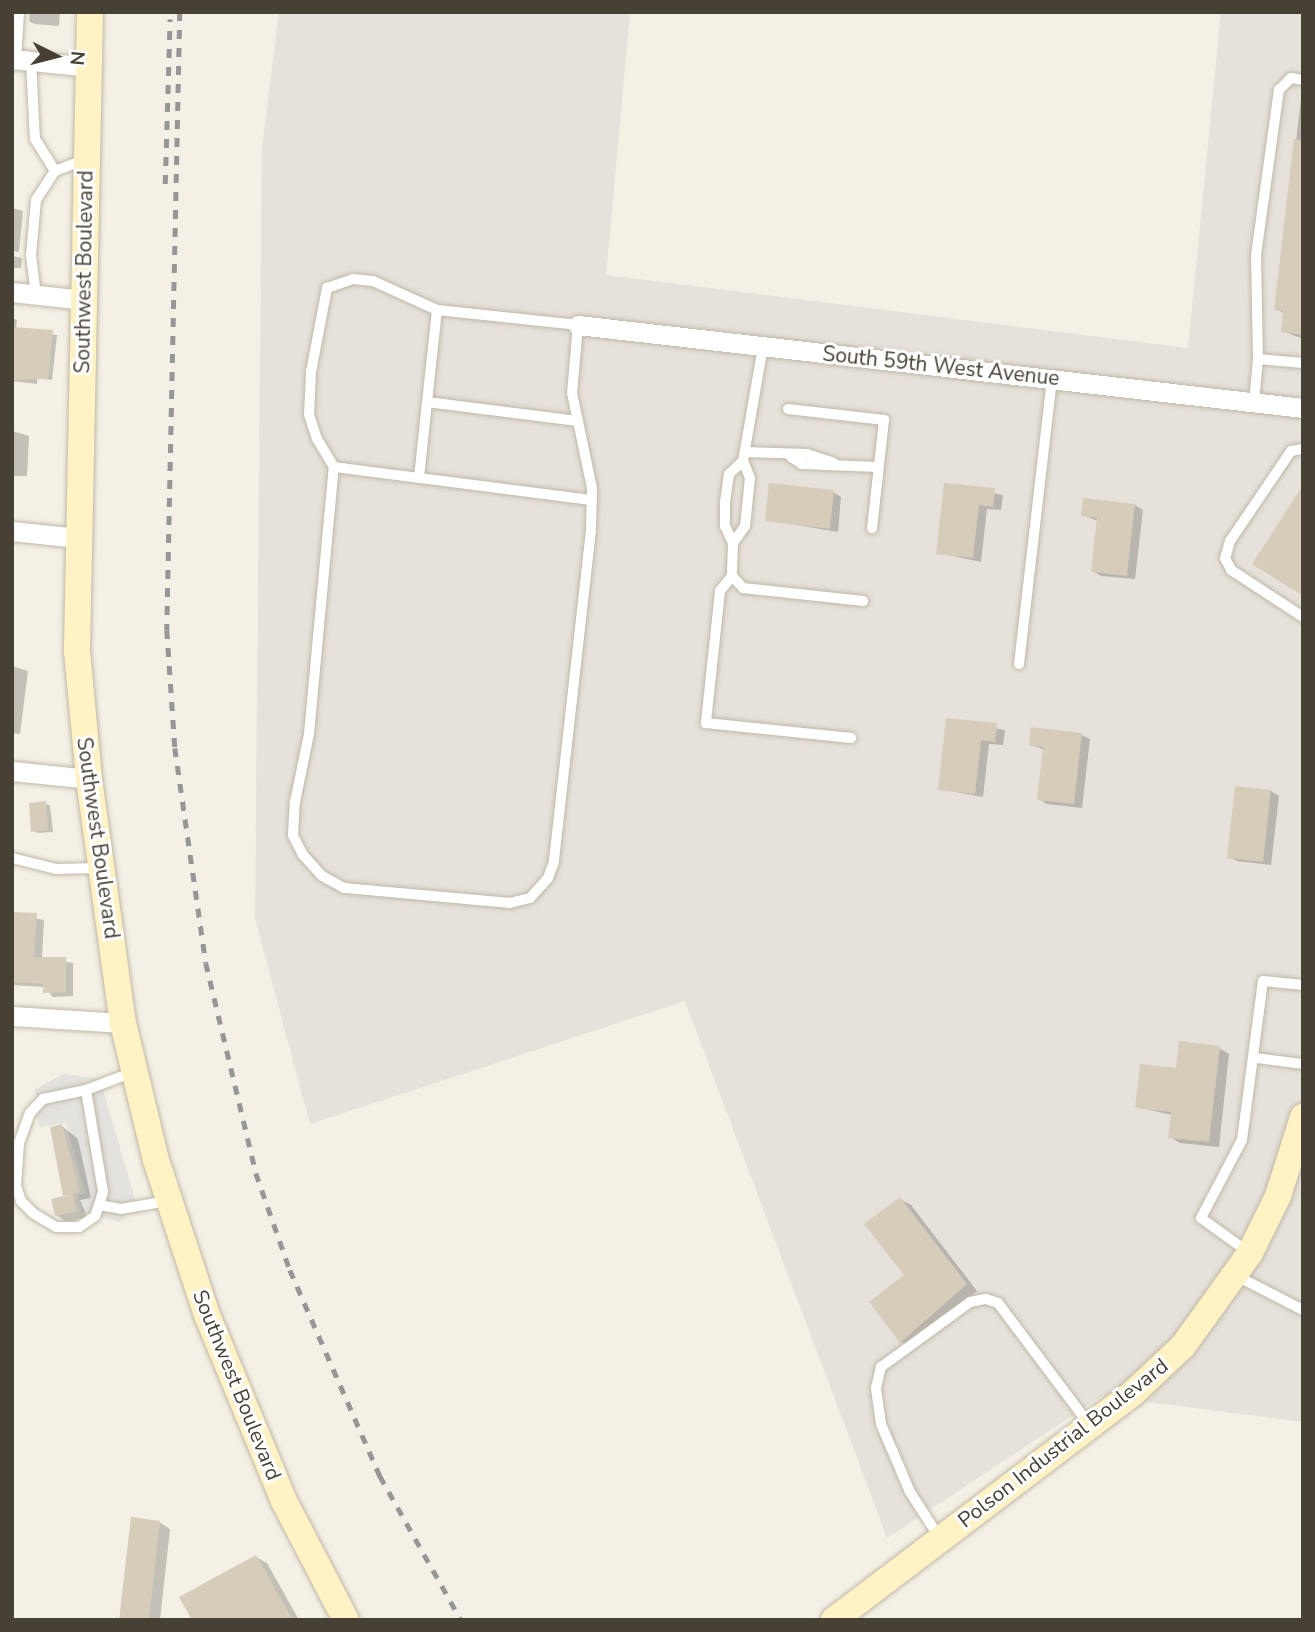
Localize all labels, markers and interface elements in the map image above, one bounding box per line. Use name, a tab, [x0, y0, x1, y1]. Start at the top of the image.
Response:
north arrow	[21, 21, 91, 91]
text: N	[63, 50, 91, 67]
street label: Southwest Boulevard	[70, 170, 98, 374]
street label: South 59th West Avenue	[821, 341, 1061, 391]
street label: Southwest Boulevard	[71, 736, 125, 940]
street label: Southwest Boulevard	[187, 1286, 287, 1484]
street label: Polson Industrial Boulevard	[953, 1353, 1173, 1533]

